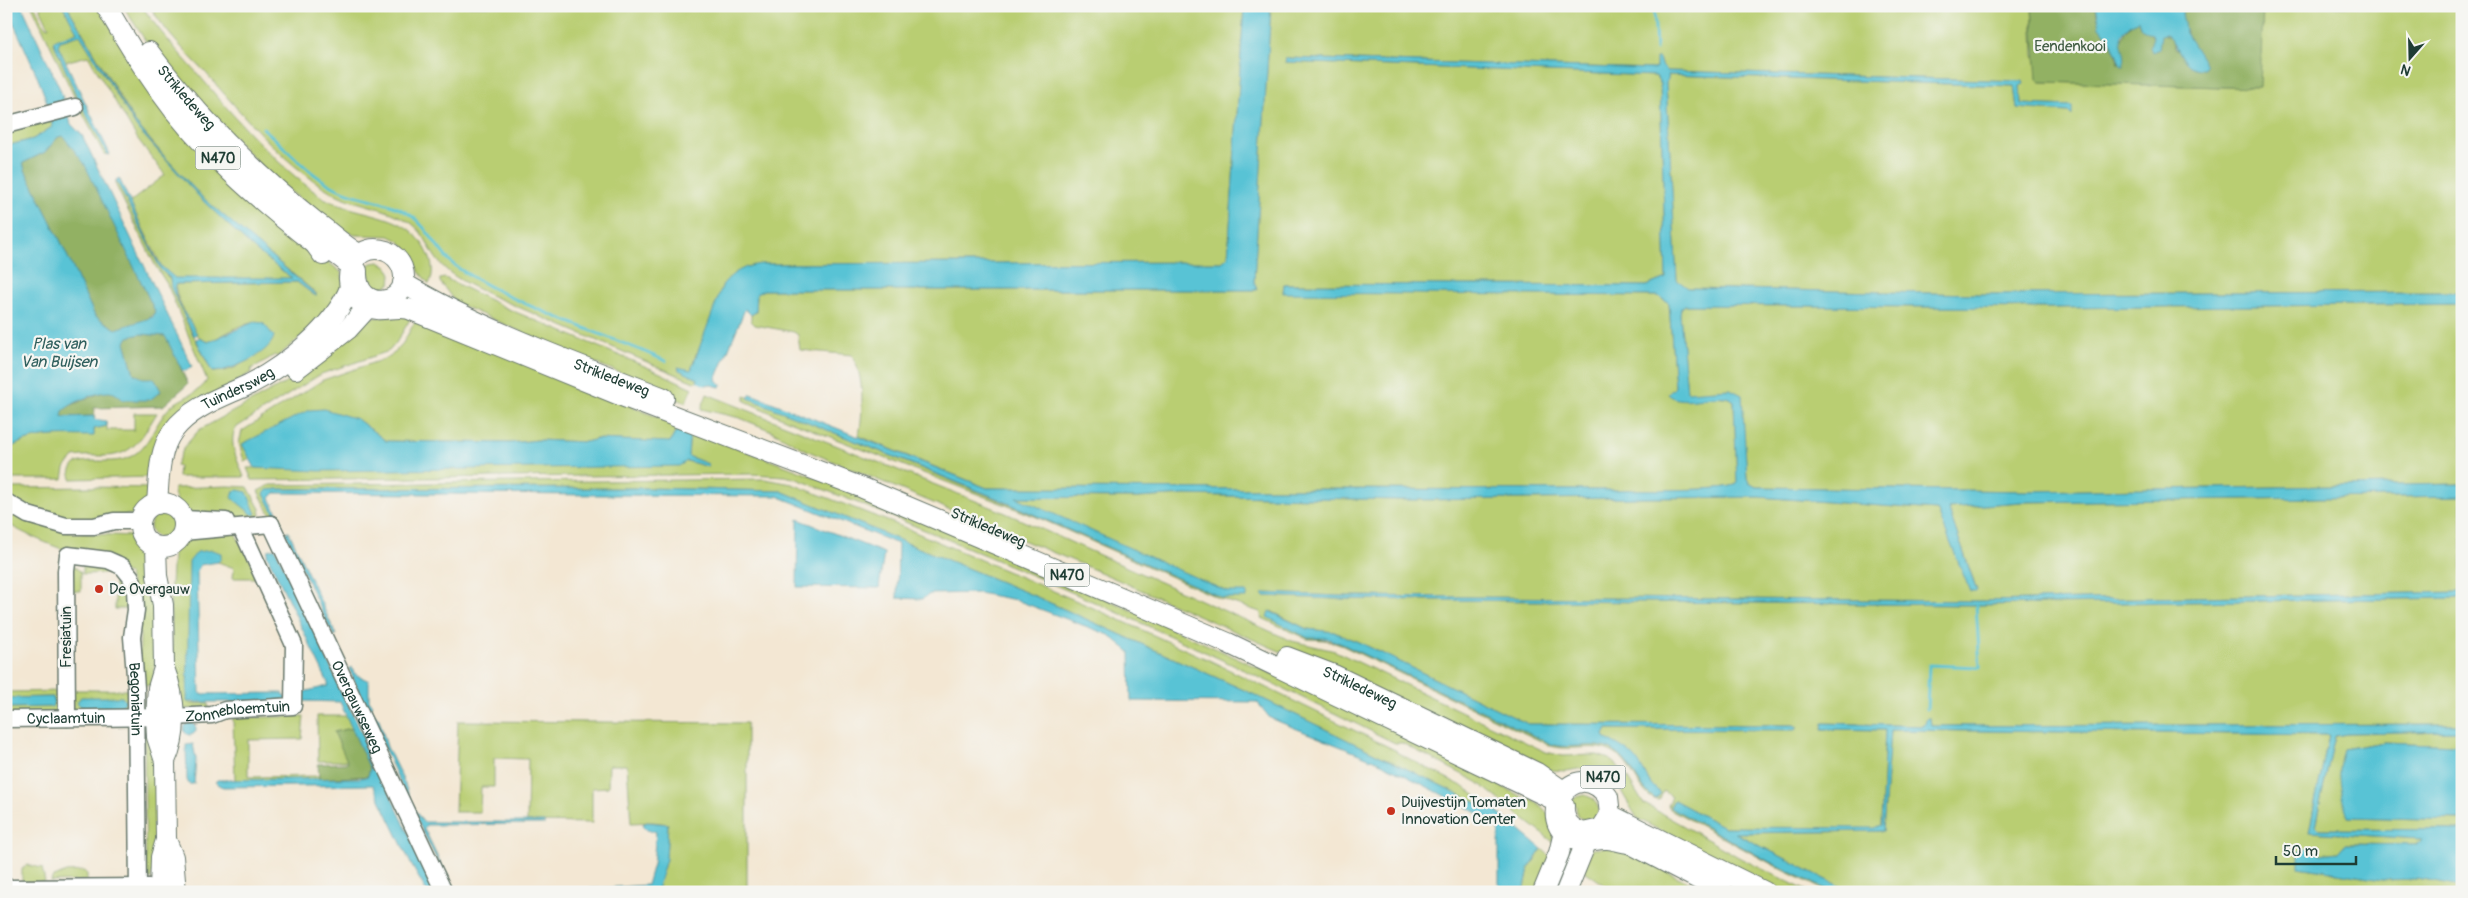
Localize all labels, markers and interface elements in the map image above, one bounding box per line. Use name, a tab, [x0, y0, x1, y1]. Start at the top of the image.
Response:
north arrow	[2386, 32, 2436, 82]
park label: Eendenkooi	[2034, 37, 2106, 56]
text: N	[2398, 60, 2413, 79]
street label: Strikledeweg	[153, 61, 220, 134]
road number: N470	[196, 146, 240, 170]
water label: Plas van Van Buijsen	[21, 334, 98, 372]
street label: Strikledeweg	[571, 354, 652, 401]
street label: Tuindersweg	[198, 363, 278, 415]
street label: Strikledeweg	[947, 504, 1029, 552]
road number: N470	[1044, 564, 1090, 586]
place label: De Overgauw	[109, 580, 190, 599]
marker: De Overgauw	[93, 583, 105, 595]
street label: Fresiatuin	[57, 606, 76, 668]
street label: Overgauwseweg	[327, 657, 387, 756]
street label: Begoniatuin	[125, 662, 146, 736]
street label: Strikledeweg	[1320, 662, 1400, 713]
street label: Zonnebloemtuin	[184, 697, 291, 726]
street label: Cyclaamtuin	[26, 708, 106, 728]
road number: N470	[1580, 766, 1626, 789]
place label: Duijvestijn Tomaten Innovation Center	[1401, 793, 1526, 829]
marker: Duijvestijn Tomaten Innovation Center	[1385, 805, 1397, 817]
scale bar	[2276, 833, 2356, 865]
text: 50 m	[2283, 842, 2318, 861]

